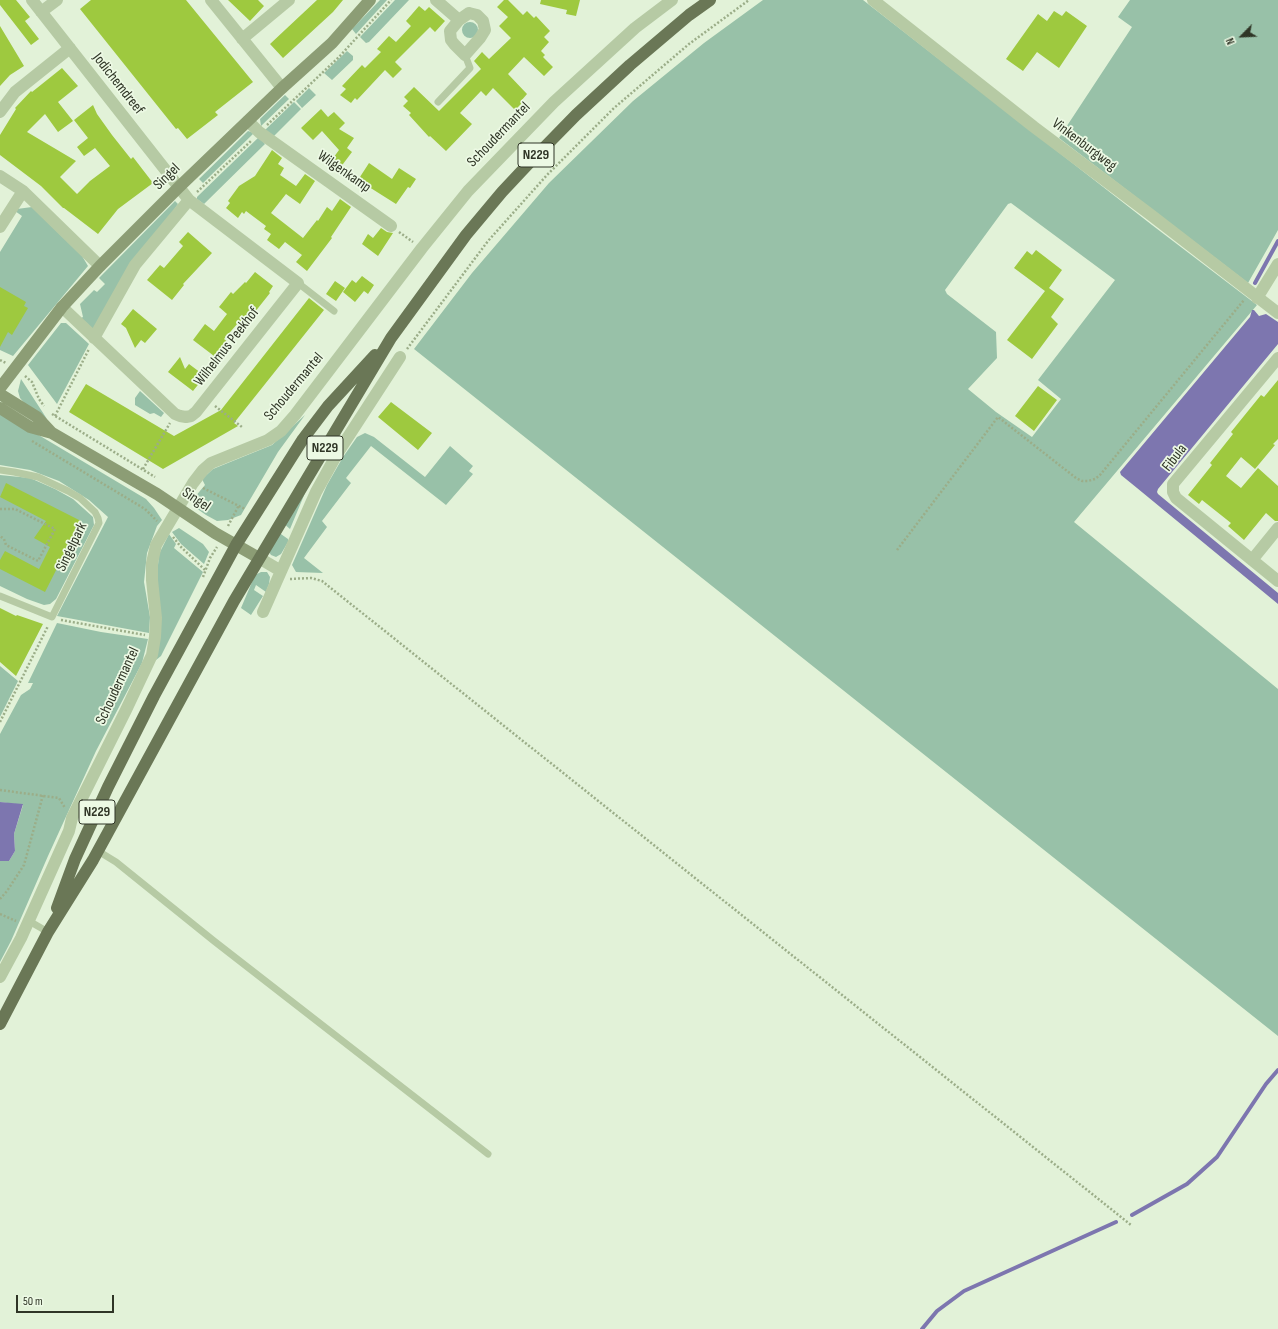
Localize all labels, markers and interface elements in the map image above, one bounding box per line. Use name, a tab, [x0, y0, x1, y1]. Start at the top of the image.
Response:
north arrow	[1222, 16, 1262, 56]
text: N	[1223, 36, 1238, 46]
street label: Jodichemdreef	[88, 50, 148, 118]
street label: Schoudermantel	[464, 99, 534, 171]
street label: Vinkenburgweg	[1048, 115, 1120, 175]
road number: N229	[518, 143, 554, 167]
street label: Wilgenkamp	[314, 147, 374, 197]
street label: Singel	[150, 160, 184, 194]
street label: Wilhelmus Peekhof	[191, 304, 263, 390]
street label: Schoudermantel	[260, 349, 328, 425]
road number: N229	[307, 436, 343, 460]
street label: Fibula	[1159, 441, 1191, 475]
street label: Singel	[178, 484, 214, 516]
street label: Singelpark	[52, 520, 92, 574]
street label: Schoudermantel	[92, 645, 144, 727]
road number: N229	[79, 800, 115, 824]
scale bar	[18, 1287, 116, 1313]
text: 50 m	[23, 1294, 43, 1309]

